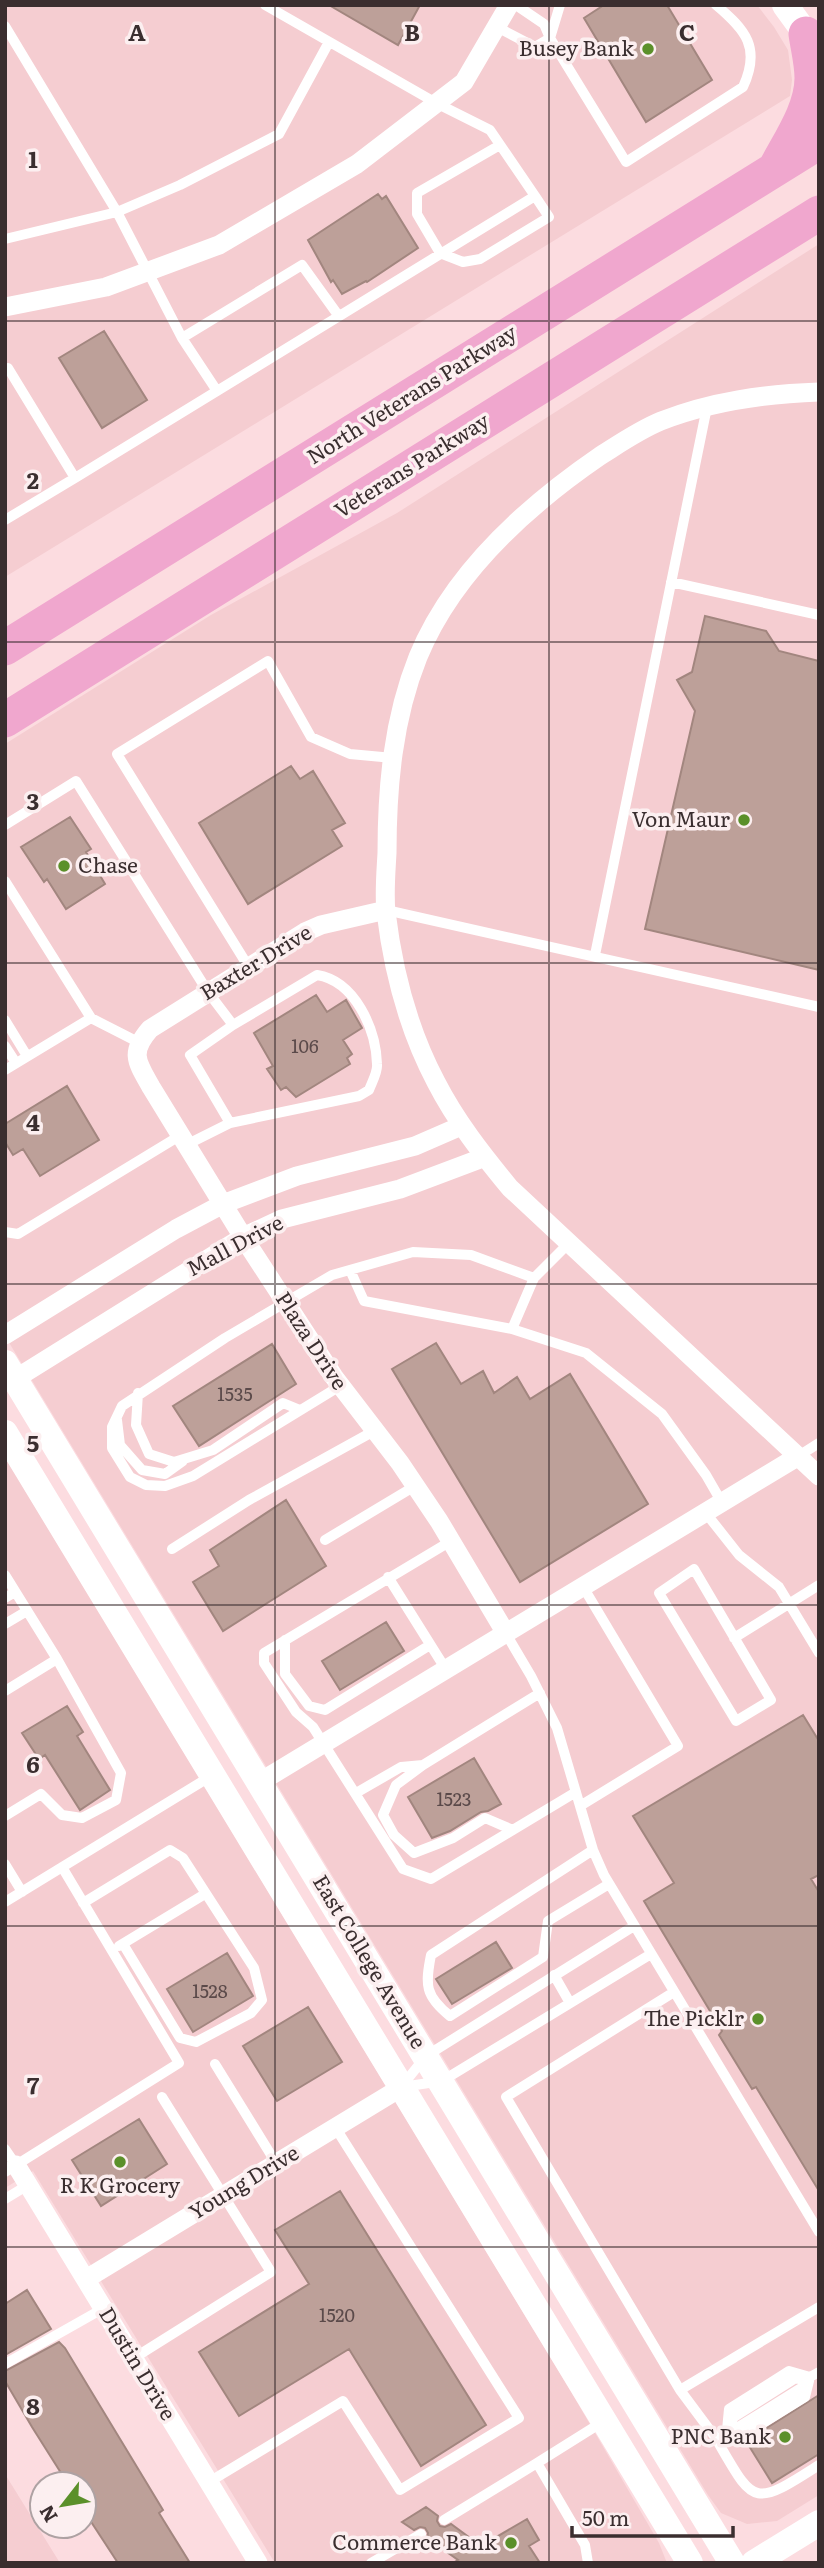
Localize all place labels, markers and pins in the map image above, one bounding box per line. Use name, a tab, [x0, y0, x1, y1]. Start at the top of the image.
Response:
place label: Busey Bank	[519, 31, 634, 62]
marker: Busey Bank	[640, 41, 656, 57]
place label: Von Maur	[632, 802, 730, 833]
marker: Von Maur	[736, 812, 752, 828]
place label: Chase	[78, 848, 138, 879]
marker: Chase	[56, 858, 72, 874]
place label: The Picklr	[643, 2001, 744, 2032]
marker: The Picklr	[750, 2011, 766, 2027]
marker: R K Grocery	[112, 2154, 128, 2170]
place label: R K Grocery	[60, 2168, 181, 2199]
place label: PNC Bank	[670, 2419, 771, 2450]
marker: PNC Bank	[777, 2429, 793, 2445]
place label: Commerce Bank	[332, 2525, 497, 2556]
marker: Commerce Bank	[503, 2535, 519, 2551]

